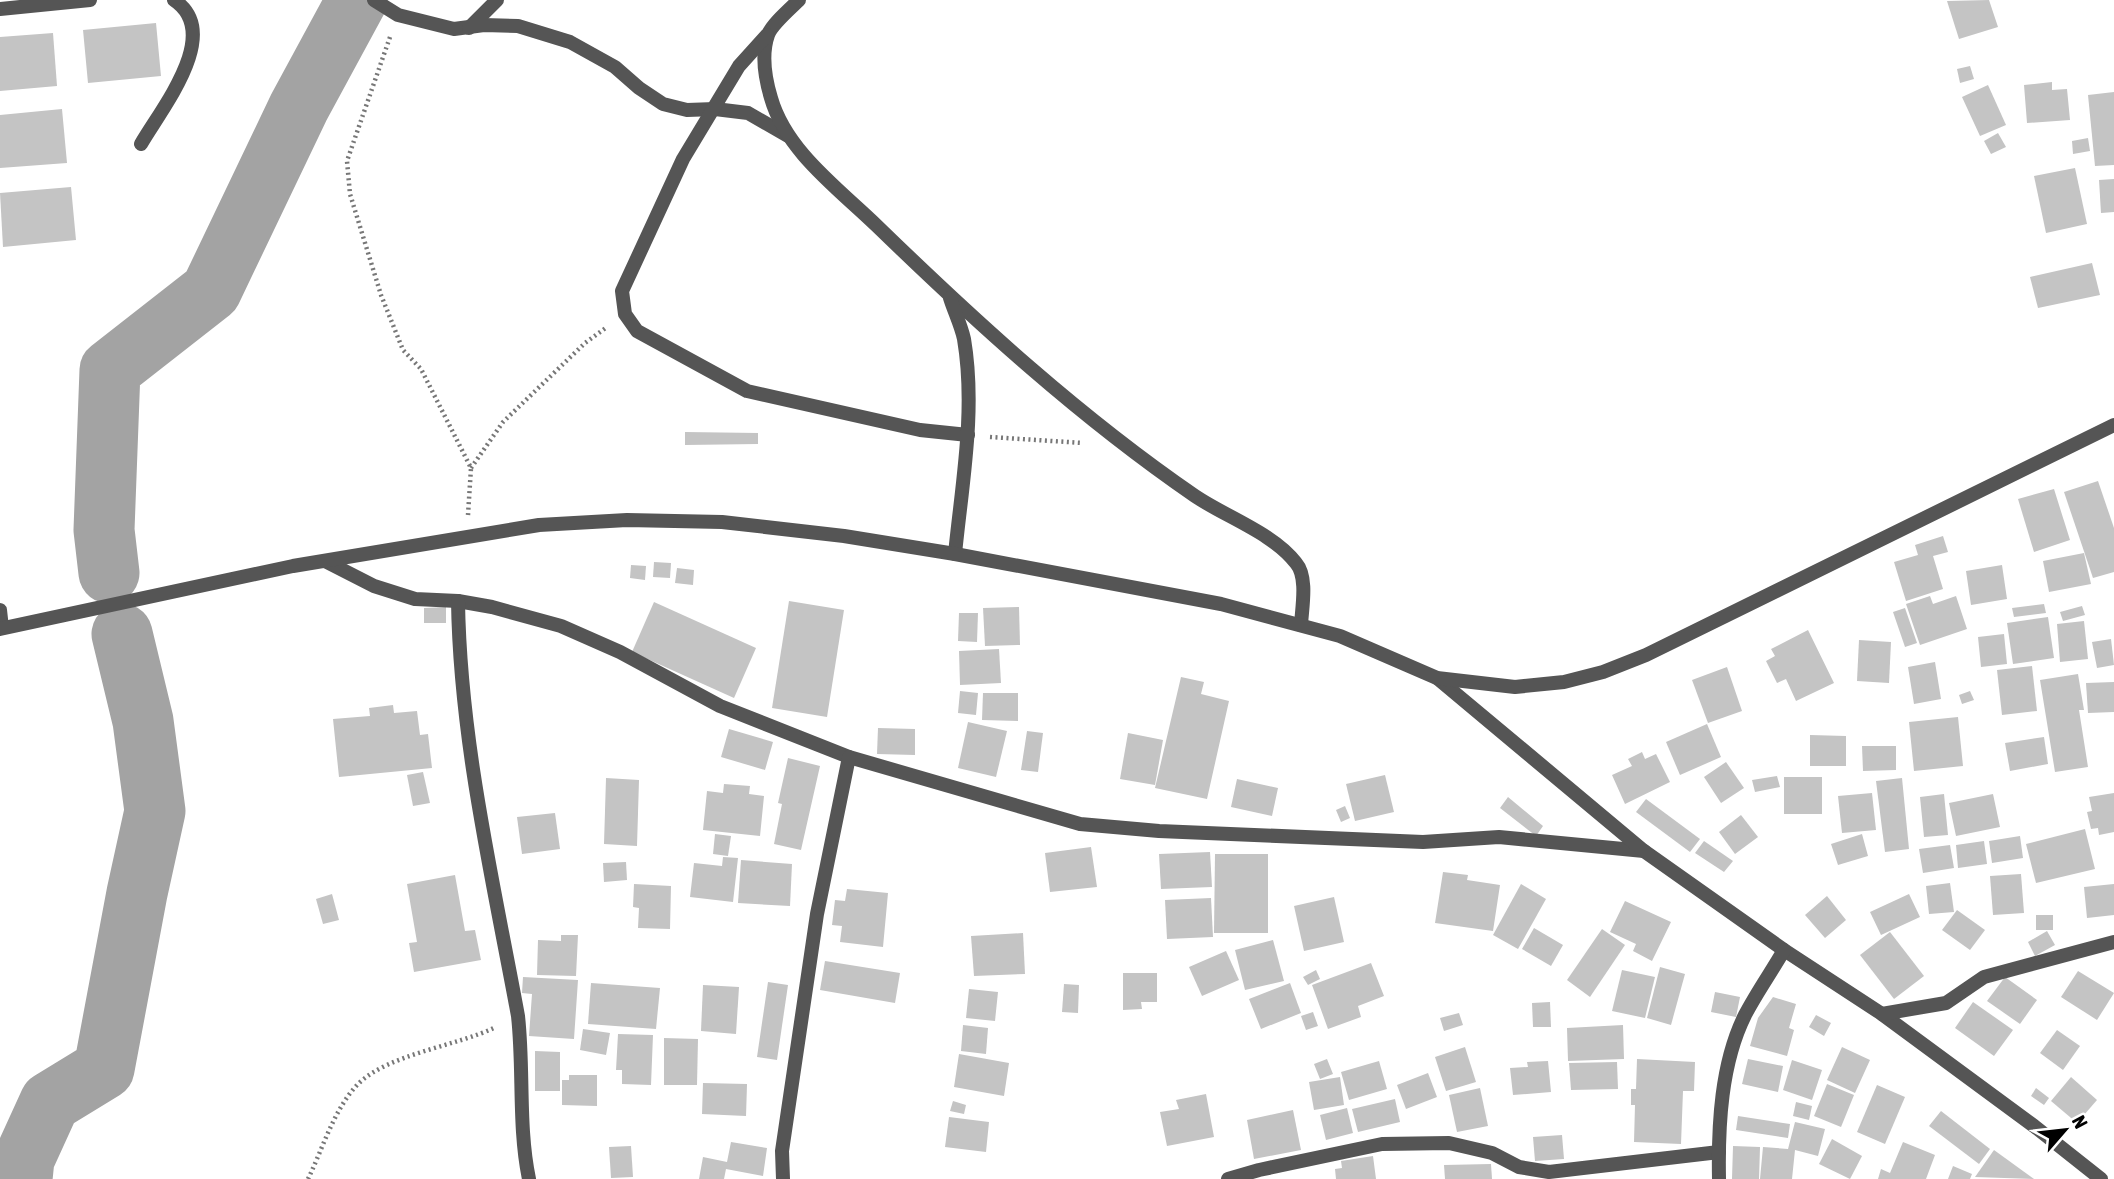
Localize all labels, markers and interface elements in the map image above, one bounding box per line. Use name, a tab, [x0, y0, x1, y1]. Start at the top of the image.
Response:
north arrow	[2030, 1095, 2100, 1165]
text: N	[2068, 1112, 2092, 1132]

